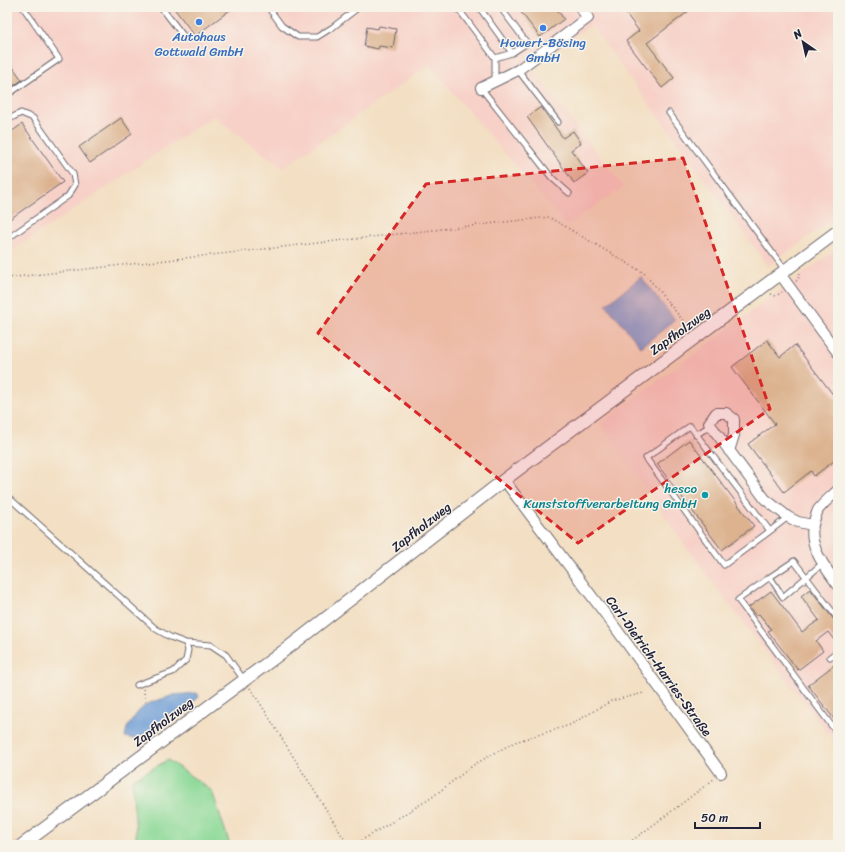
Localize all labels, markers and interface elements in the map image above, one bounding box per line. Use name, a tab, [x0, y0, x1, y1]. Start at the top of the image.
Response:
marker: Autohaus Gottwald GmbH	[194, 17, 204, 27]
north arrow	[783, 22, 823, 62]
marker: Howert-Bösing GmbH	[538, 23, 548, 33]
text: N	[788, 24, 806, 45]
place label: Autohaus Gottwald GmbH	[154, 25, 244, 63]
place label: Howert-Bösing GmbH	[500, 31, 586, 69]
street label: Zapfholzweg	[644, 301, 716, 361]
place label: hesco Kunststoffverarbeitung GmbH	[524, 477, 698, 515]
marker: hesco Kunststoffverarbeitung GmbH	[700, 490, 710, 500]
street label: Zapfholzweg	[386, 496, 456, 558]
street label: Carl-Dietrich-Harries-Straße	[600, 591, 718, 741]
street label: Zapfholzweg	[128, 691, 199, 753]
scale bar	[695, 804, 760, 830]
text: 50 m	[701, 807, 728, 829]

